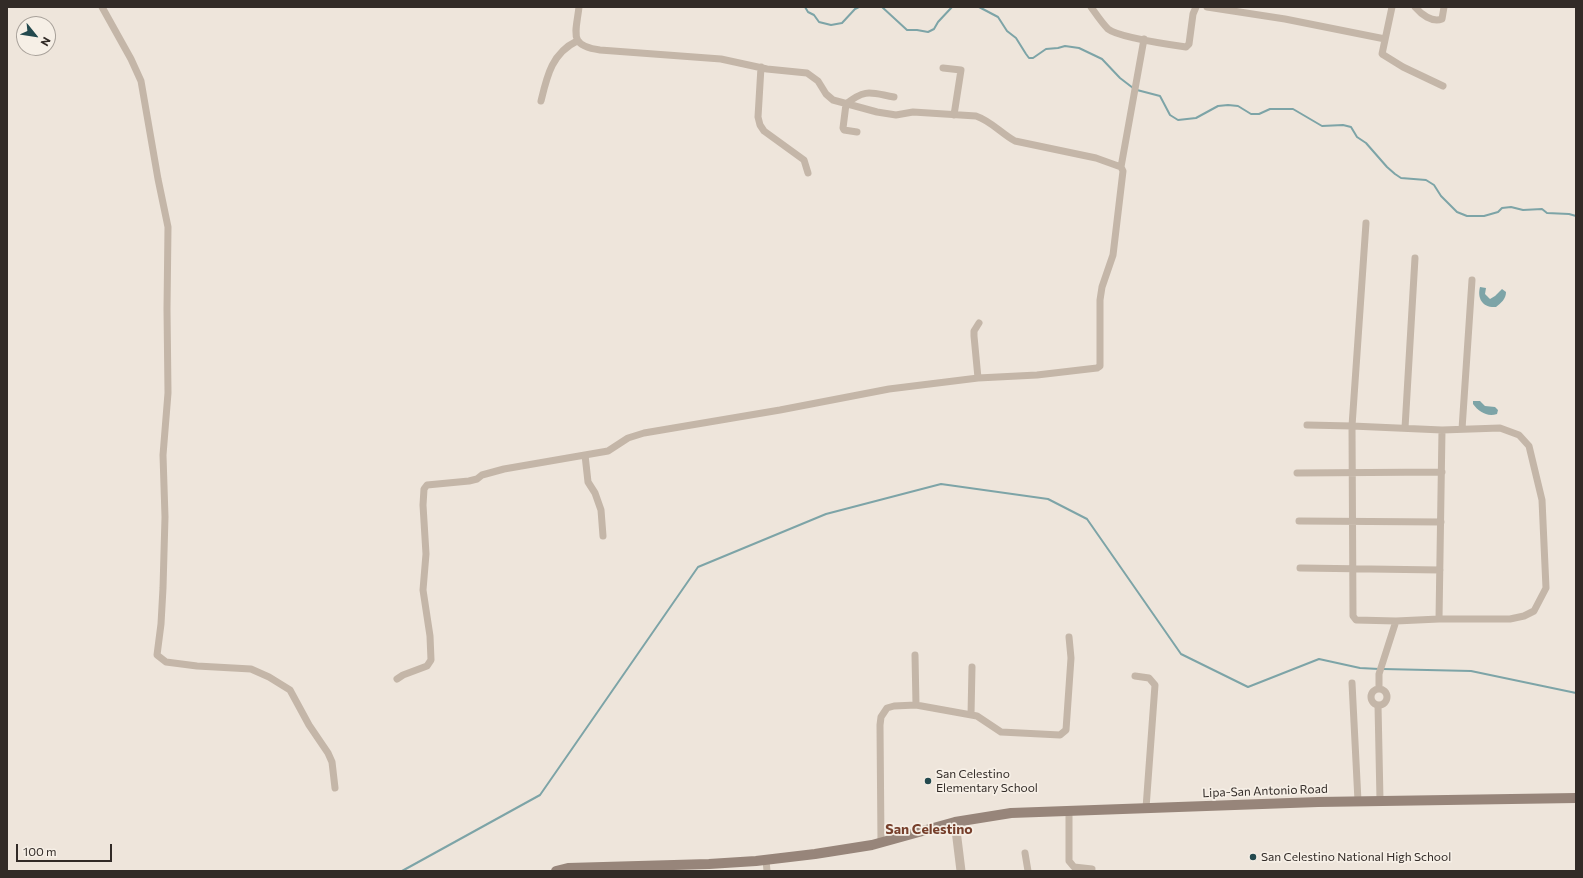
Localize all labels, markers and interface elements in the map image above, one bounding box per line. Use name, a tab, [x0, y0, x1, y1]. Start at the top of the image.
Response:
north arrow	[16, 16, 56, 56]
text: N	[38, 35, 54, 49]
place label: San Celestino Elementary School	[936, 767, 1038, 795]
marker: San Celestino Elementary School	[923, 776, 933, 786]
street label: Lipa-San Antonio Road	[1202, 782, 1328, 800]
district label: San Celestino	[885, 821, 973, 837]
scale bar	[18, 836, 114, 862]
text: 100 m	[23, 844, 57, 858]
place label: San Celestino National High School	[1261, 850, 1451, 864]
marker: San Celestino National High School	[1248, 852, 1258, 862]

